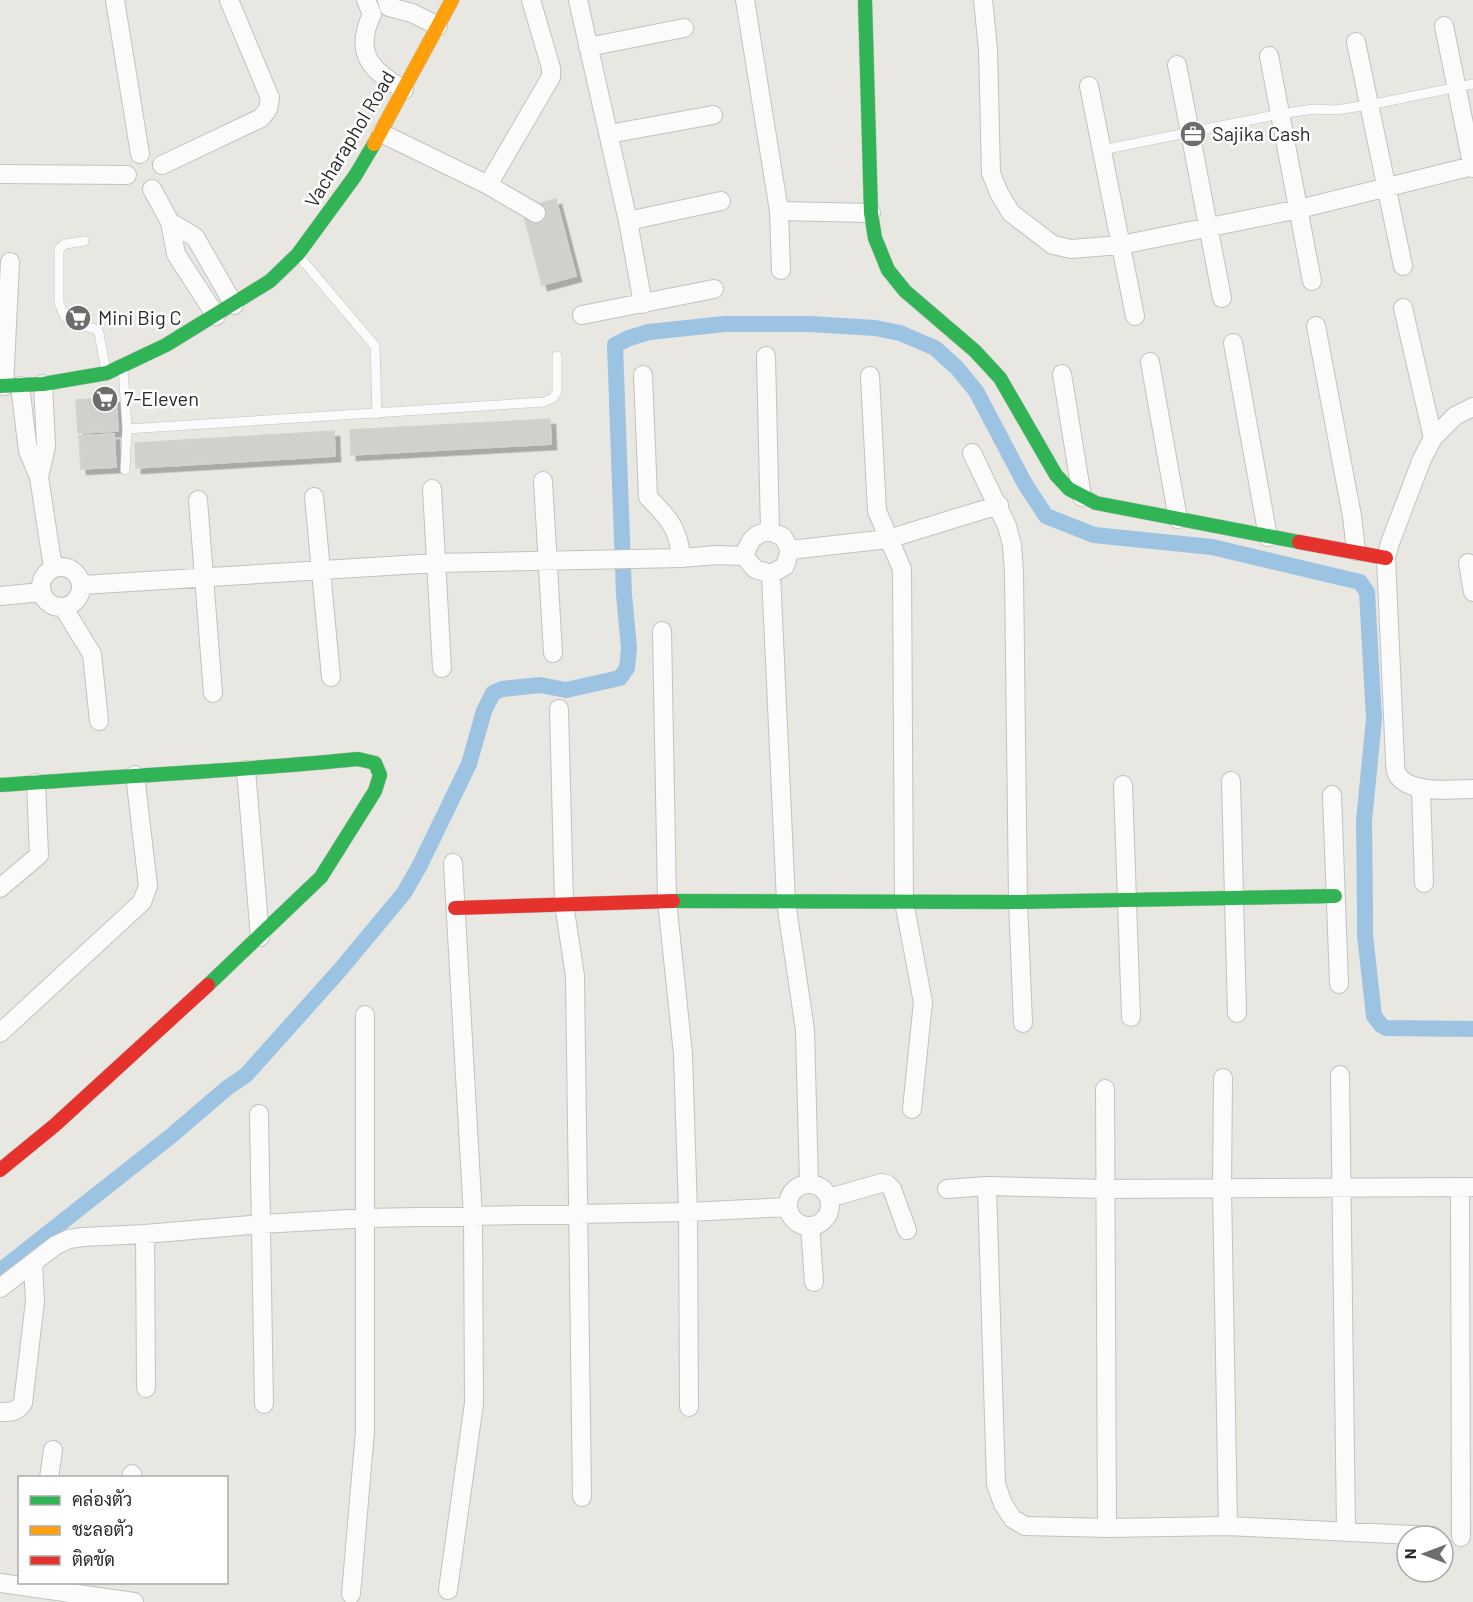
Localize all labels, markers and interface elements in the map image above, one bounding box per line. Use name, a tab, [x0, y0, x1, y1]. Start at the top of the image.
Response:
street label: Vacharaphol Road	[299, 66, 399, 211]
office icon: Sajika Cash	[1178, 119, 1208, 149]
place label: Sajika Cash	[1212, 121, 1311, 145]
supermarket icon: Mini Big C	[63, 303, 93, 333]
place label: Mini Big C	[98, 305, 182, 329]
supermarket icon: 7-Eleven	[90, 384, 120, 414]
place label: 7-Eleven	[124, 386, 199, 410]
legend	[18, 1476, 228, 1584]
text: คล่องตัว	[72, 1488, 132, 1510]
text: ชะลอตัว	[72, 1518, 134, 1540]
north arrow	[1395, 1524, 1455, 1584]
text: ติดขัด	[72, 1548, 115, 1570]
text: N	[1400, 1549, 1419, 1559]

